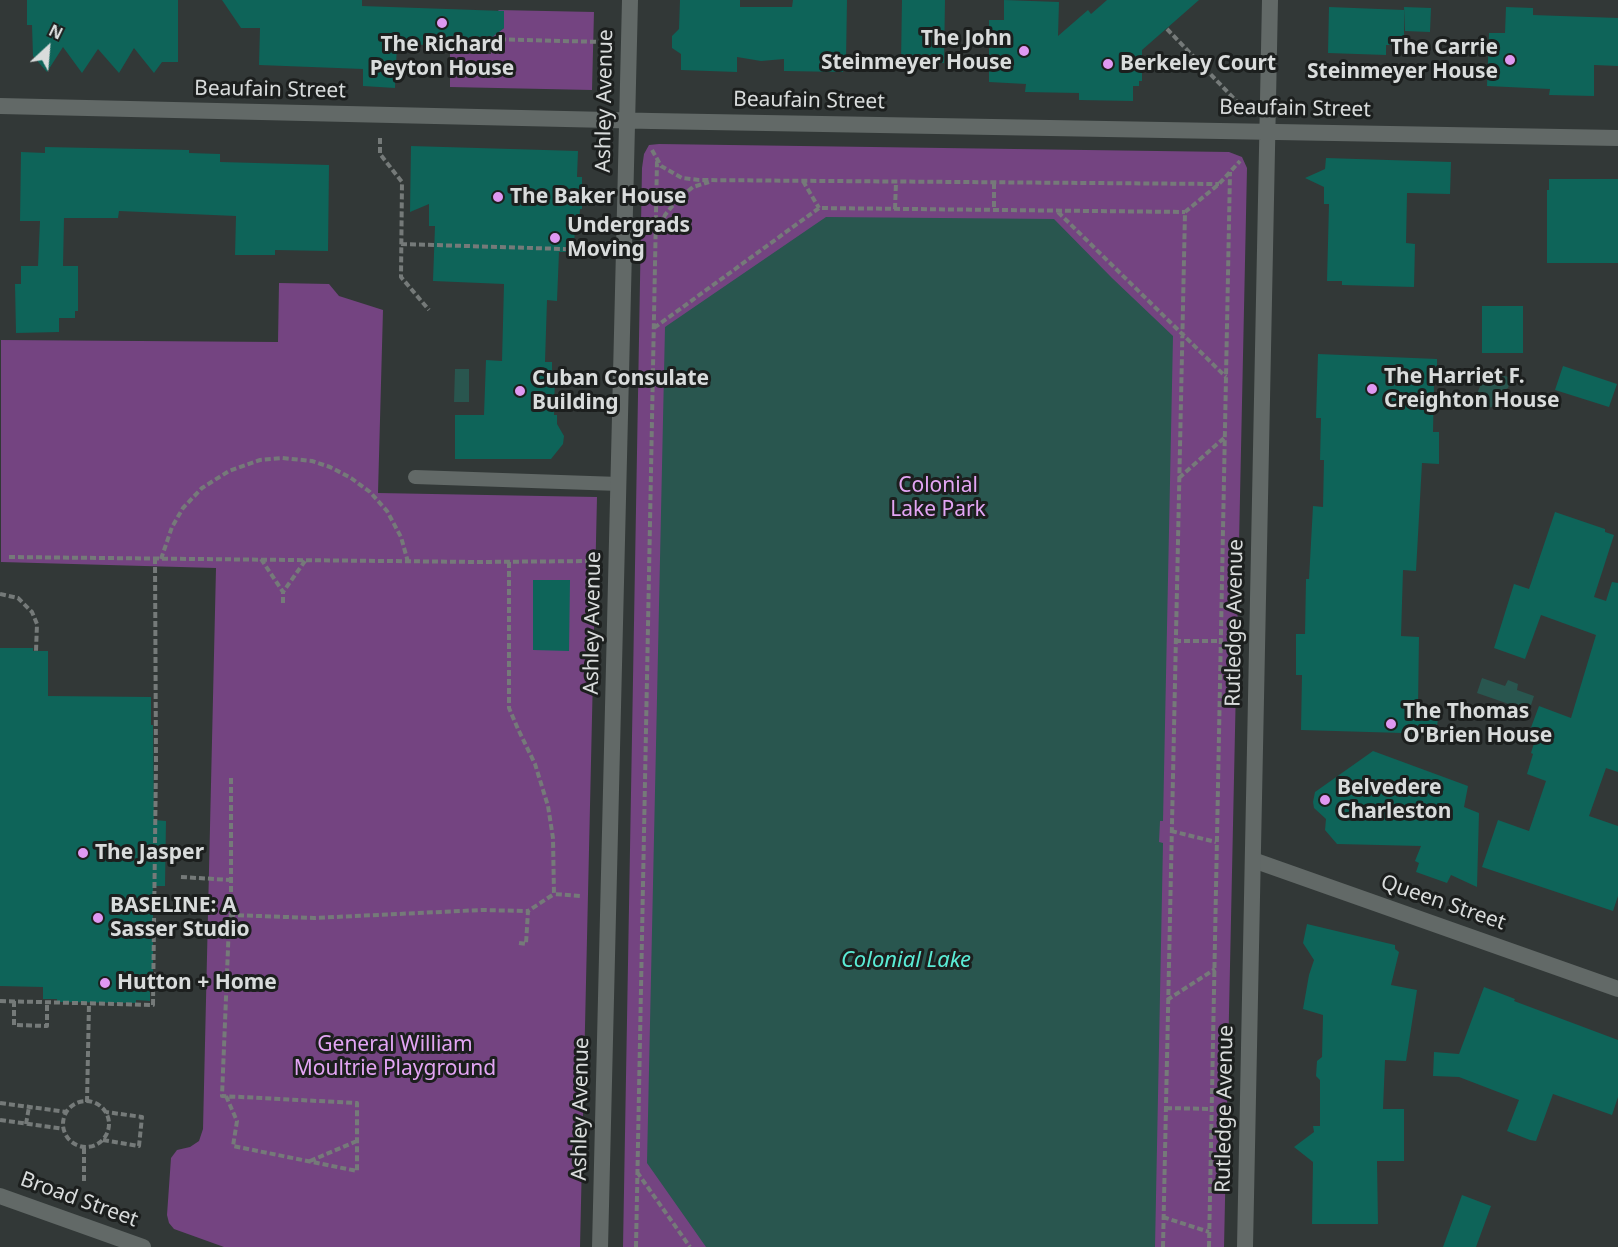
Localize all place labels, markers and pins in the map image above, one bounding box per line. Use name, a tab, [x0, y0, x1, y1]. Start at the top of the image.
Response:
marker: The Richard Peyton House	[435, 16, 449, 30]
place label: The John Steinmeyer House	[821, 26, 1012, 76]
place label: The Richard Peyton House	[370, 32, 514, 82]
place label: The Carrie Steinmeyer House	[1307, 35, 1498, 85]
marker: The John Steinmeyer House	[1017, 44, 1031, 58]
place label: Berkeley Court	[1120, 51, 1276, 77]
marker: The Carrie Steinmeyer House	[1503, 53, 1517, 67]
marker: Berkeley Court	[1101, 57, 1115, 71]
place label: The Baker House	[510, 184, 687, 210]
marker: The Baker House	[491, 190, 505, 204]
place label: Undergrads Moving	[567, 213, 690, 263]
marker: Undergrads Moving	[548, 231, 562, 245]
place label: The Harriet F. Creighton House	[1384, 364, 1559, 414]
place label: Cuban Consulate Building	[532, 366, 709, 416]
marker: The Harriet F. Creighton House	[1365, 382, 1379, 396]
marker: Cuban Consulate Building	[513, 384, 527, 398]
place label: The Thomas O'Brien House	[1403, 699, 1552, 749]
marker: The Thomas O'Brien House	[1384, 717, 1398, 731]
place label: Belvedere Charleston	[1337, 775, 1451, 825]
marker: Belvedere Charleston	[1318, 793, 1332, 807]
place label: The Jasper	[95, 840, 204, 866]
marker: The Jasper	[76, 846, 90, 860]
place label: BASELINE: A Sasser Studio	[110, 893, 250, 943]
marker: BASELINE: A Sasser Studio	[91, 911, 105, 925]
place label: Hutton + Home	[117, 970, 277, 996]
marker: Hutton + Home	[98, 976, 112, 990]

